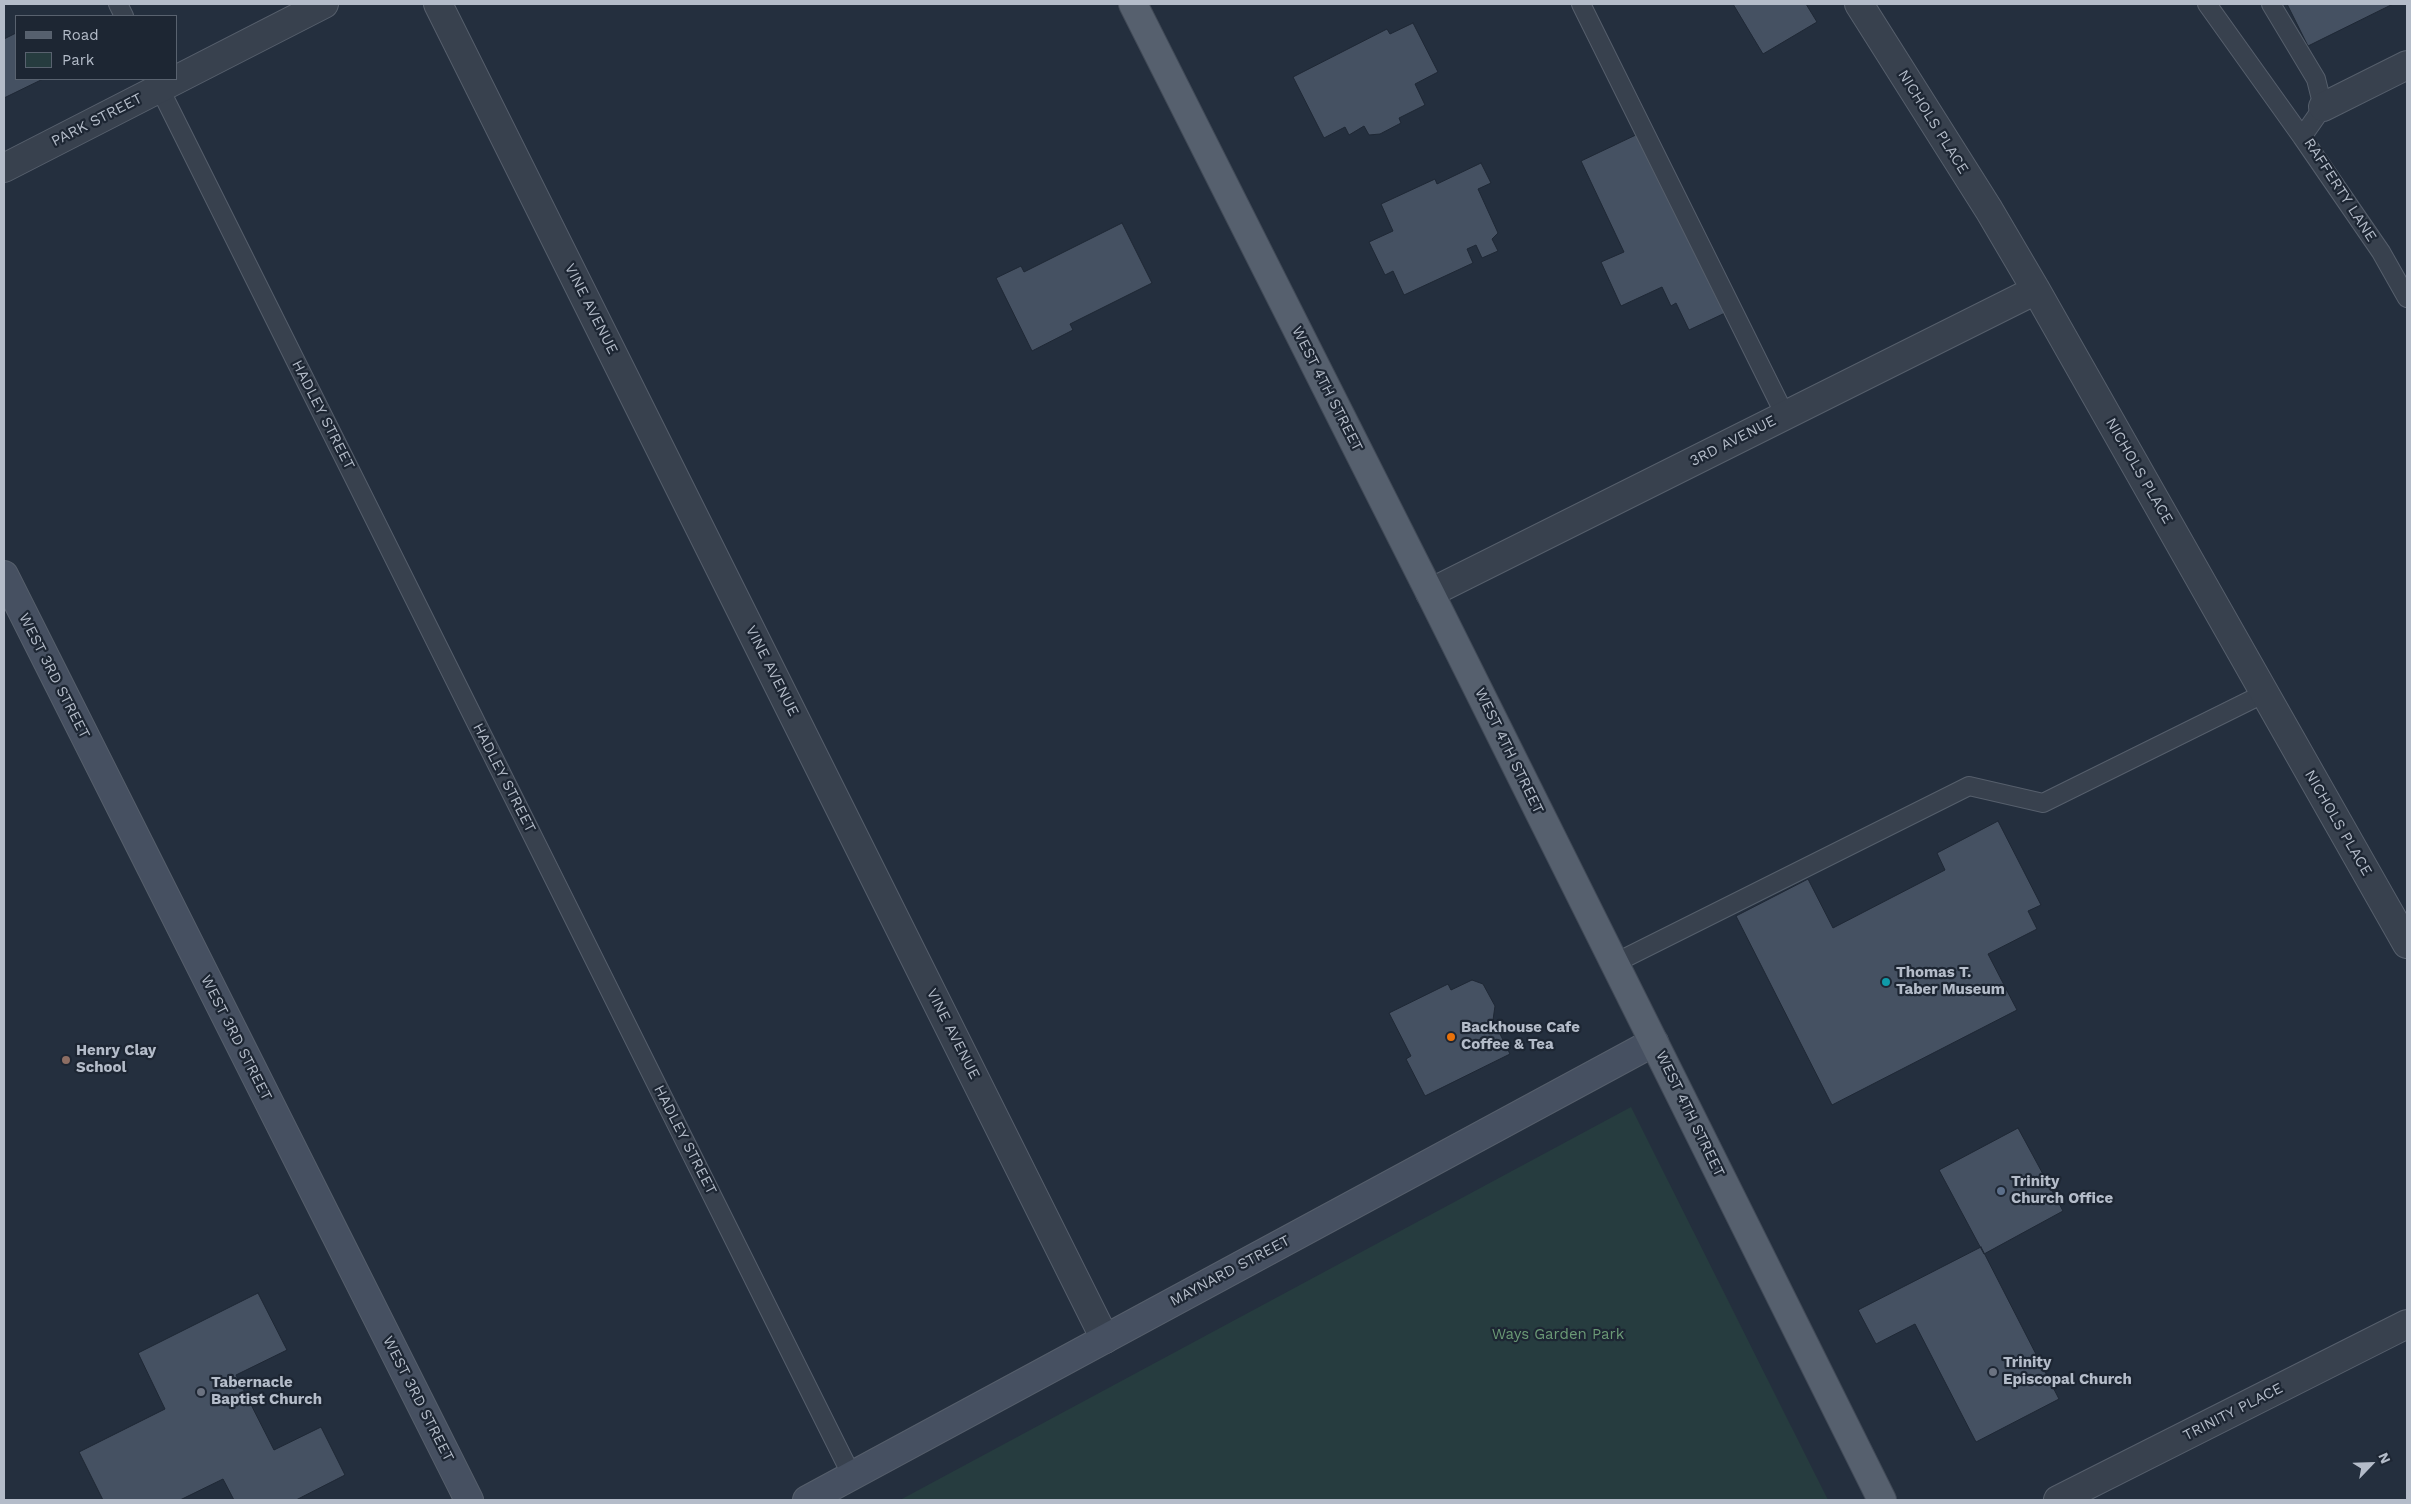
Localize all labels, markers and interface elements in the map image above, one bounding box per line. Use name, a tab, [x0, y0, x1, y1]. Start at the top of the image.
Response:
legend	[15, 15, 178, 80]
text: Road	[62, 26, 99, 44]
text: Park	[62, 51, 94, 69]
street label: NICHOLS PLACE	[1894, 67, 1972, 177]
street label: PARK STREET	[49, 89, 145, 151]
street label: RAFFERTY LANE	[2300, 135, 2380, 245]
street label: VINE AVENUE	[560, 261, 622, 357]
street label: WEST 4TH STREET	[1288, 324, 1366, 454]
street label: HADLEY STREET	[288, 357, 358, 473]
street label: 3RD AVENUE	[1687, 412, 1779, 470]
street label: NICHOLS PLACE	[2101, 415, 2177, 527]
street label: WEST 3RD STREET	[15, 610, 93, 742]
street label: VINE AVENUE	[741, 623, 803, 719]
street label: WEST 4TH STREET	[1471, 685, 1547, 817]
street label: HADLEY STREET	[469, 720, 539, 836]
street label: NICHOLS PLACE	[2300, 767, 2376, 879]
place label: Thomas T. Taber Museum	[1896, 964, 2005, 999]
street label: WEST 3RD STREET	[197, 972, 275, 1104]
marker: Thomas T. Taber Museum	[1880, 976, 1892, 988]
street label: VINE AVENUE	[922, 986, 984, 1082]
place label: Backhouse Cafe Coffee & Tea	[1461, 1019, 1580, 1054]
marker: Backhouse Cafe Coffee & Tea	[1445, 1031, 1457, 1043]
place label: Henry Clay School	[76, 1042, 156, 1077]
street label: WEST 4TH STREET	[1652, 1048, 1728, 1180]
marker: Henry Clay School	[60, 1054, 72, 1066]
street label: HADLEY STREET	[650, 1082, 720, 1198]
place label: Trinity Church Office	[2011, 1173, 2113, 1208]
marker: Trinity Church Office	[1995, 1185, 2007, 1197]
street label: MAYNARD STREET	[1167, 1232, 1293, 1310]
park label: Ways Garden Park	[1492, 1326, 1624, 1344]
street label: WEST 3RD STREET	[379, 1333, 457, 1465]
place label: Trinity Episcopal Church	[2003, 1354, 2132, 1389]
marker: Trinity Episcopal Church	[1987, 1366, 1999, 1378]
place label: Tabernacle Baptist Church	[211, 1374, 322, 1409]
street label: TRINITY PLACE	[2180, 1379, 2286, 1445]
marker: Tabernacle Baptist Church	[195, 1386, 207, 1398]
north arrow	[2346, 1439, 2396, 1489]
text: N	[2375, 1450, 2394, 1466]

